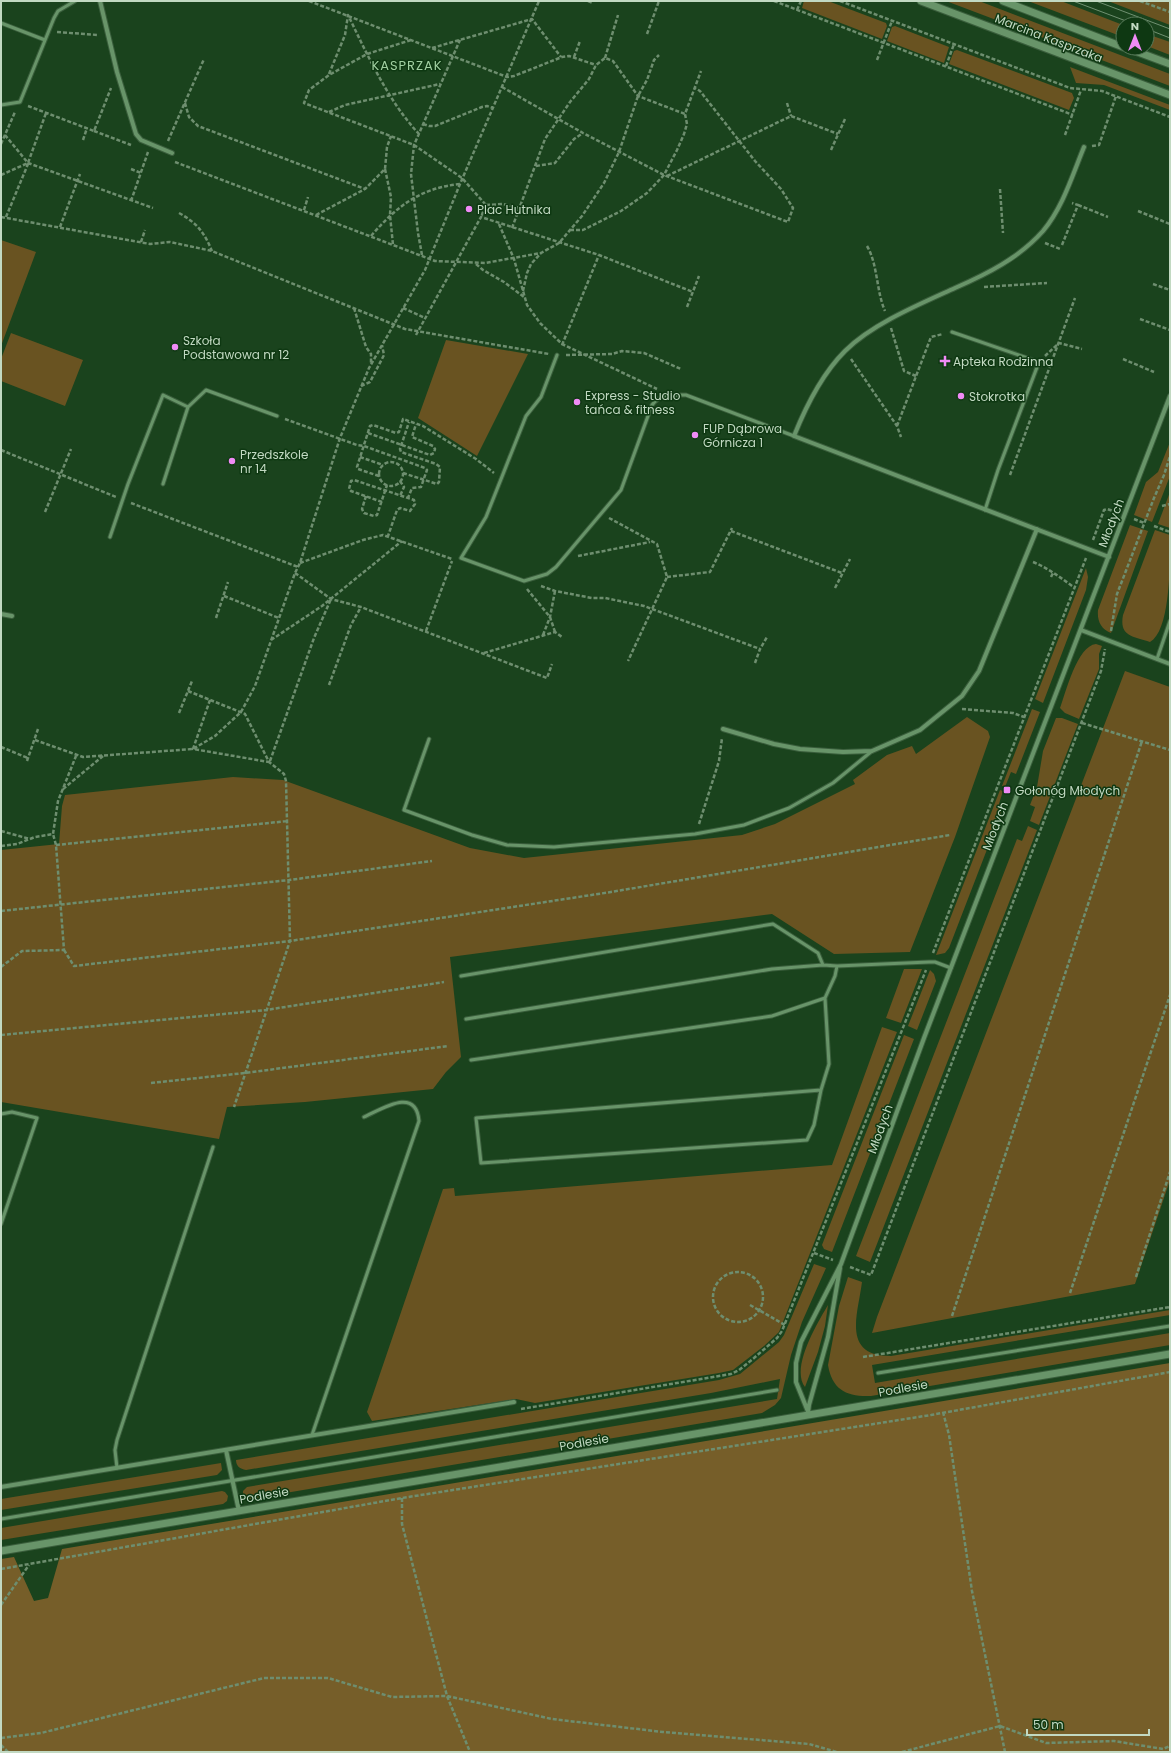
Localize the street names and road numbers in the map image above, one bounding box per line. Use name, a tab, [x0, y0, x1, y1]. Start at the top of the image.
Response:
street label: Marcina Kasprzaka	[993, 10, 1105, 66]
street label: Młodych	[1094, 496, 1128, 550]
street label: Młodych	[978, 799, 1012, 853]
street label: Młodych	[863, 1102, 897, 1156]
street label: Podlesie	[877, 1375, 929, 1401]
street label: Podlesie	[558, 1429, 610, 1455]
street label: Podlesie	[238, 1482, 290, 1508]

